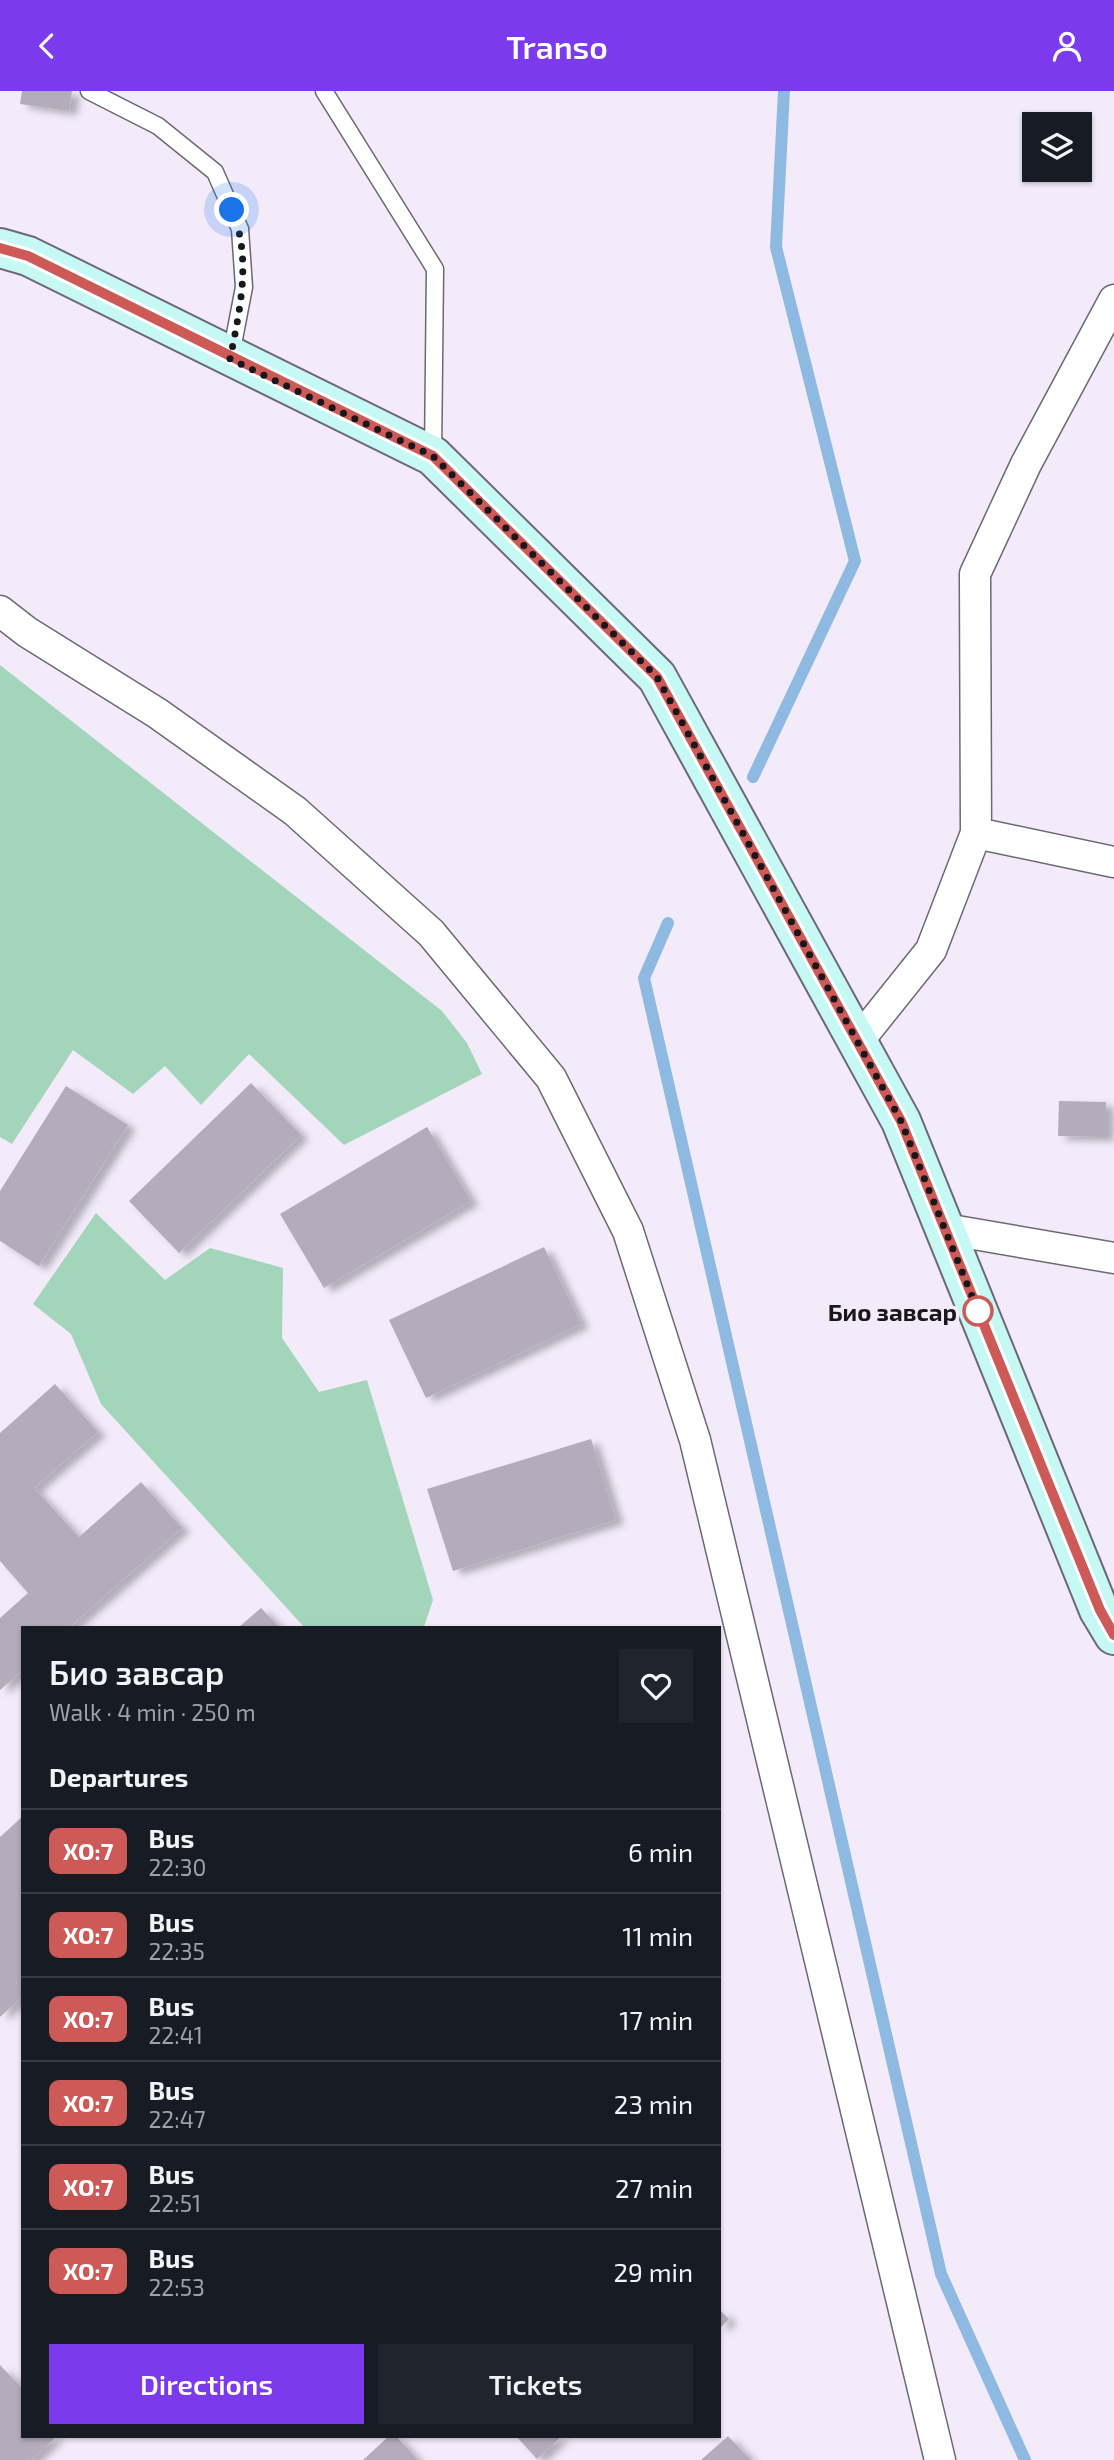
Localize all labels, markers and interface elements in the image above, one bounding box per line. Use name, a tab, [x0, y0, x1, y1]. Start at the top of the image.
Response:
icon: back	[28, 27, 66, 65]
text: Transo	[506, 27, 608, 65]
icon: person	[1048, 27, 1086, 65]
map controls	[1022, 112, 1092, 182]
button: layers	[1022, 112, 1092, 182]
your location	[214, 192, 249, 227]
marker: Био завсар	[963, 1296, 993, 1326]
place label: Био завсар	[828, 1297, 957, 1326]
button: heart	[619, 1649, 693, 1723]
text: Био завсар	[49, 1652, 224, 1692]
text: Walk · 4 min · 250 m	[49, 1698, 256, 1726]
text: Departures	[49, 1761, 188, 1792]
text: Bus	[148, 1822, 194, 1853]
text: ХО:7	[63, 1836, 113, 1865]
text: 6 min	[628, 1836, 693, 1867]
text: 22:30	[148, 1853, 206, 1881]
text: Bus	[148, 1906, 194, 1937]
text: ХО:7	[63, 1920, 113, 1949]
text: 11 min	[622, 1920, 693, 1951]
text: 22:35	[148, 1937, 205, 1965]
text: Bus	[148, 1990, 194, 2021]
text: ХО:7	[63, 2004, 113, 2033]
text: 17 min	[619, 2004, 693, 2035]
text: 22:41	[148, 2021, 203, 2049]
text: Bus	[148, 2074, 194, 2105]
text: ХО:7	[63, 2088, 113, 2117]
text: 23 min	[614, 2088, 693, 2119]
text: 22:47	[148, 2105, 206, 2133]
text: Bus	[148, 2158, 194, 2189]
text: ХО:7	[63, 2172, 113, 2201]
text: 27 min	[615, 2172, 693, 2203]
text: 22:51	[148, 2189, 201, 2217]
text: Bus	[148, 2242, 194, 2273]
text: ХО:7	[63, 2256, 113, 2285]
text: 29 min	[613, 2256, 693, 2287]
text: 22:53	[148, 2273, 205, 2301]
button: Directions	[49, 2344, 364, 2424]
button: Tickets	[378, 2344, 693, 2424]

